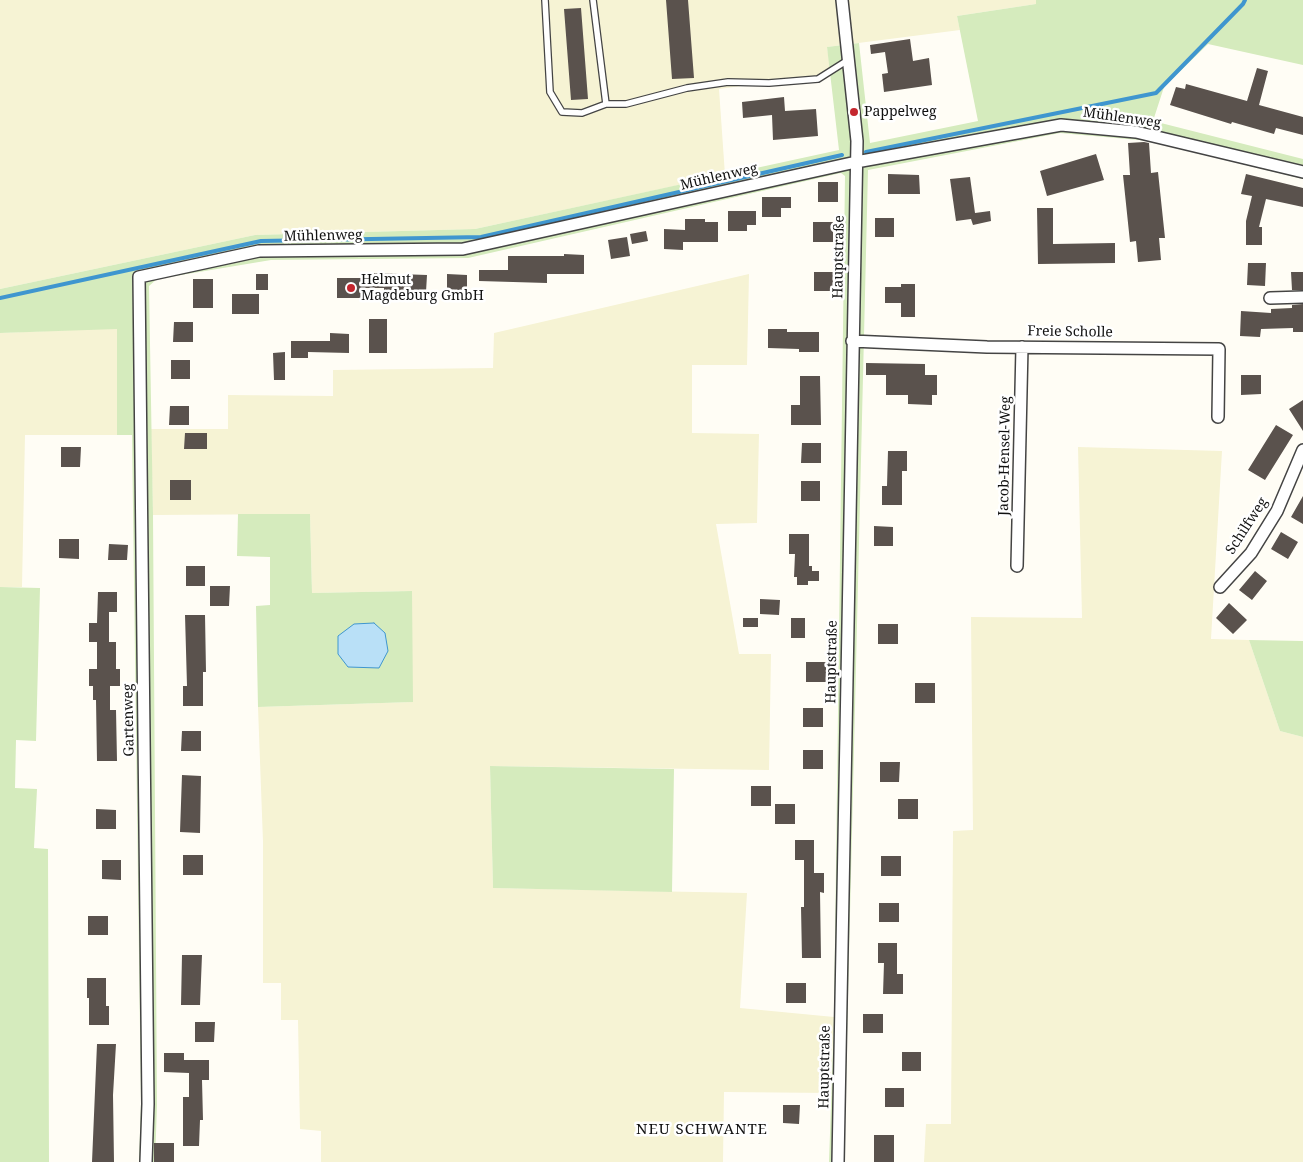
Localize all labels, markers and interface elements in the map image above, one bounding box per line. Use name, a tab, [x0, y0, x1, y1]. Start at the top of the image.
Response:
place label: Pappelweg	[864, 104, 936, 120]
street label: Mühlenweg	[1082, 104, 1162, 132]
marker: Pappelweg	[848, 106, 860, 118]
street label: Mühlenweg	[679, 160, 759, 194]
street label: Hauptstraße	[830, 215, 848, 299]
street label: Mühlenweg	[283, 227, 363, 245]
place label: Helmut Magdeburg GmbH	[361, 272, 484, 304]
marker: Helmut Magdeburg GmbH	[345, 282, 357, 294]
street label: Freie Scholle	[1027, 323, 1113, 341]
street label: Jacob-Hensel-Weg	[996, 396, 1014, 516]
street label: Schilfweg	[1222, 494, 1272, 558]
street label: Hauptstraße	[823, 620, 841, 704]
street label: Gartenweg	[120, 683, 138, 757]
street label: Hauptstraße	[816, 1025, 834, 1109]
district label: NEU SCHWANTE	[635, 1121, 769, 1139]

